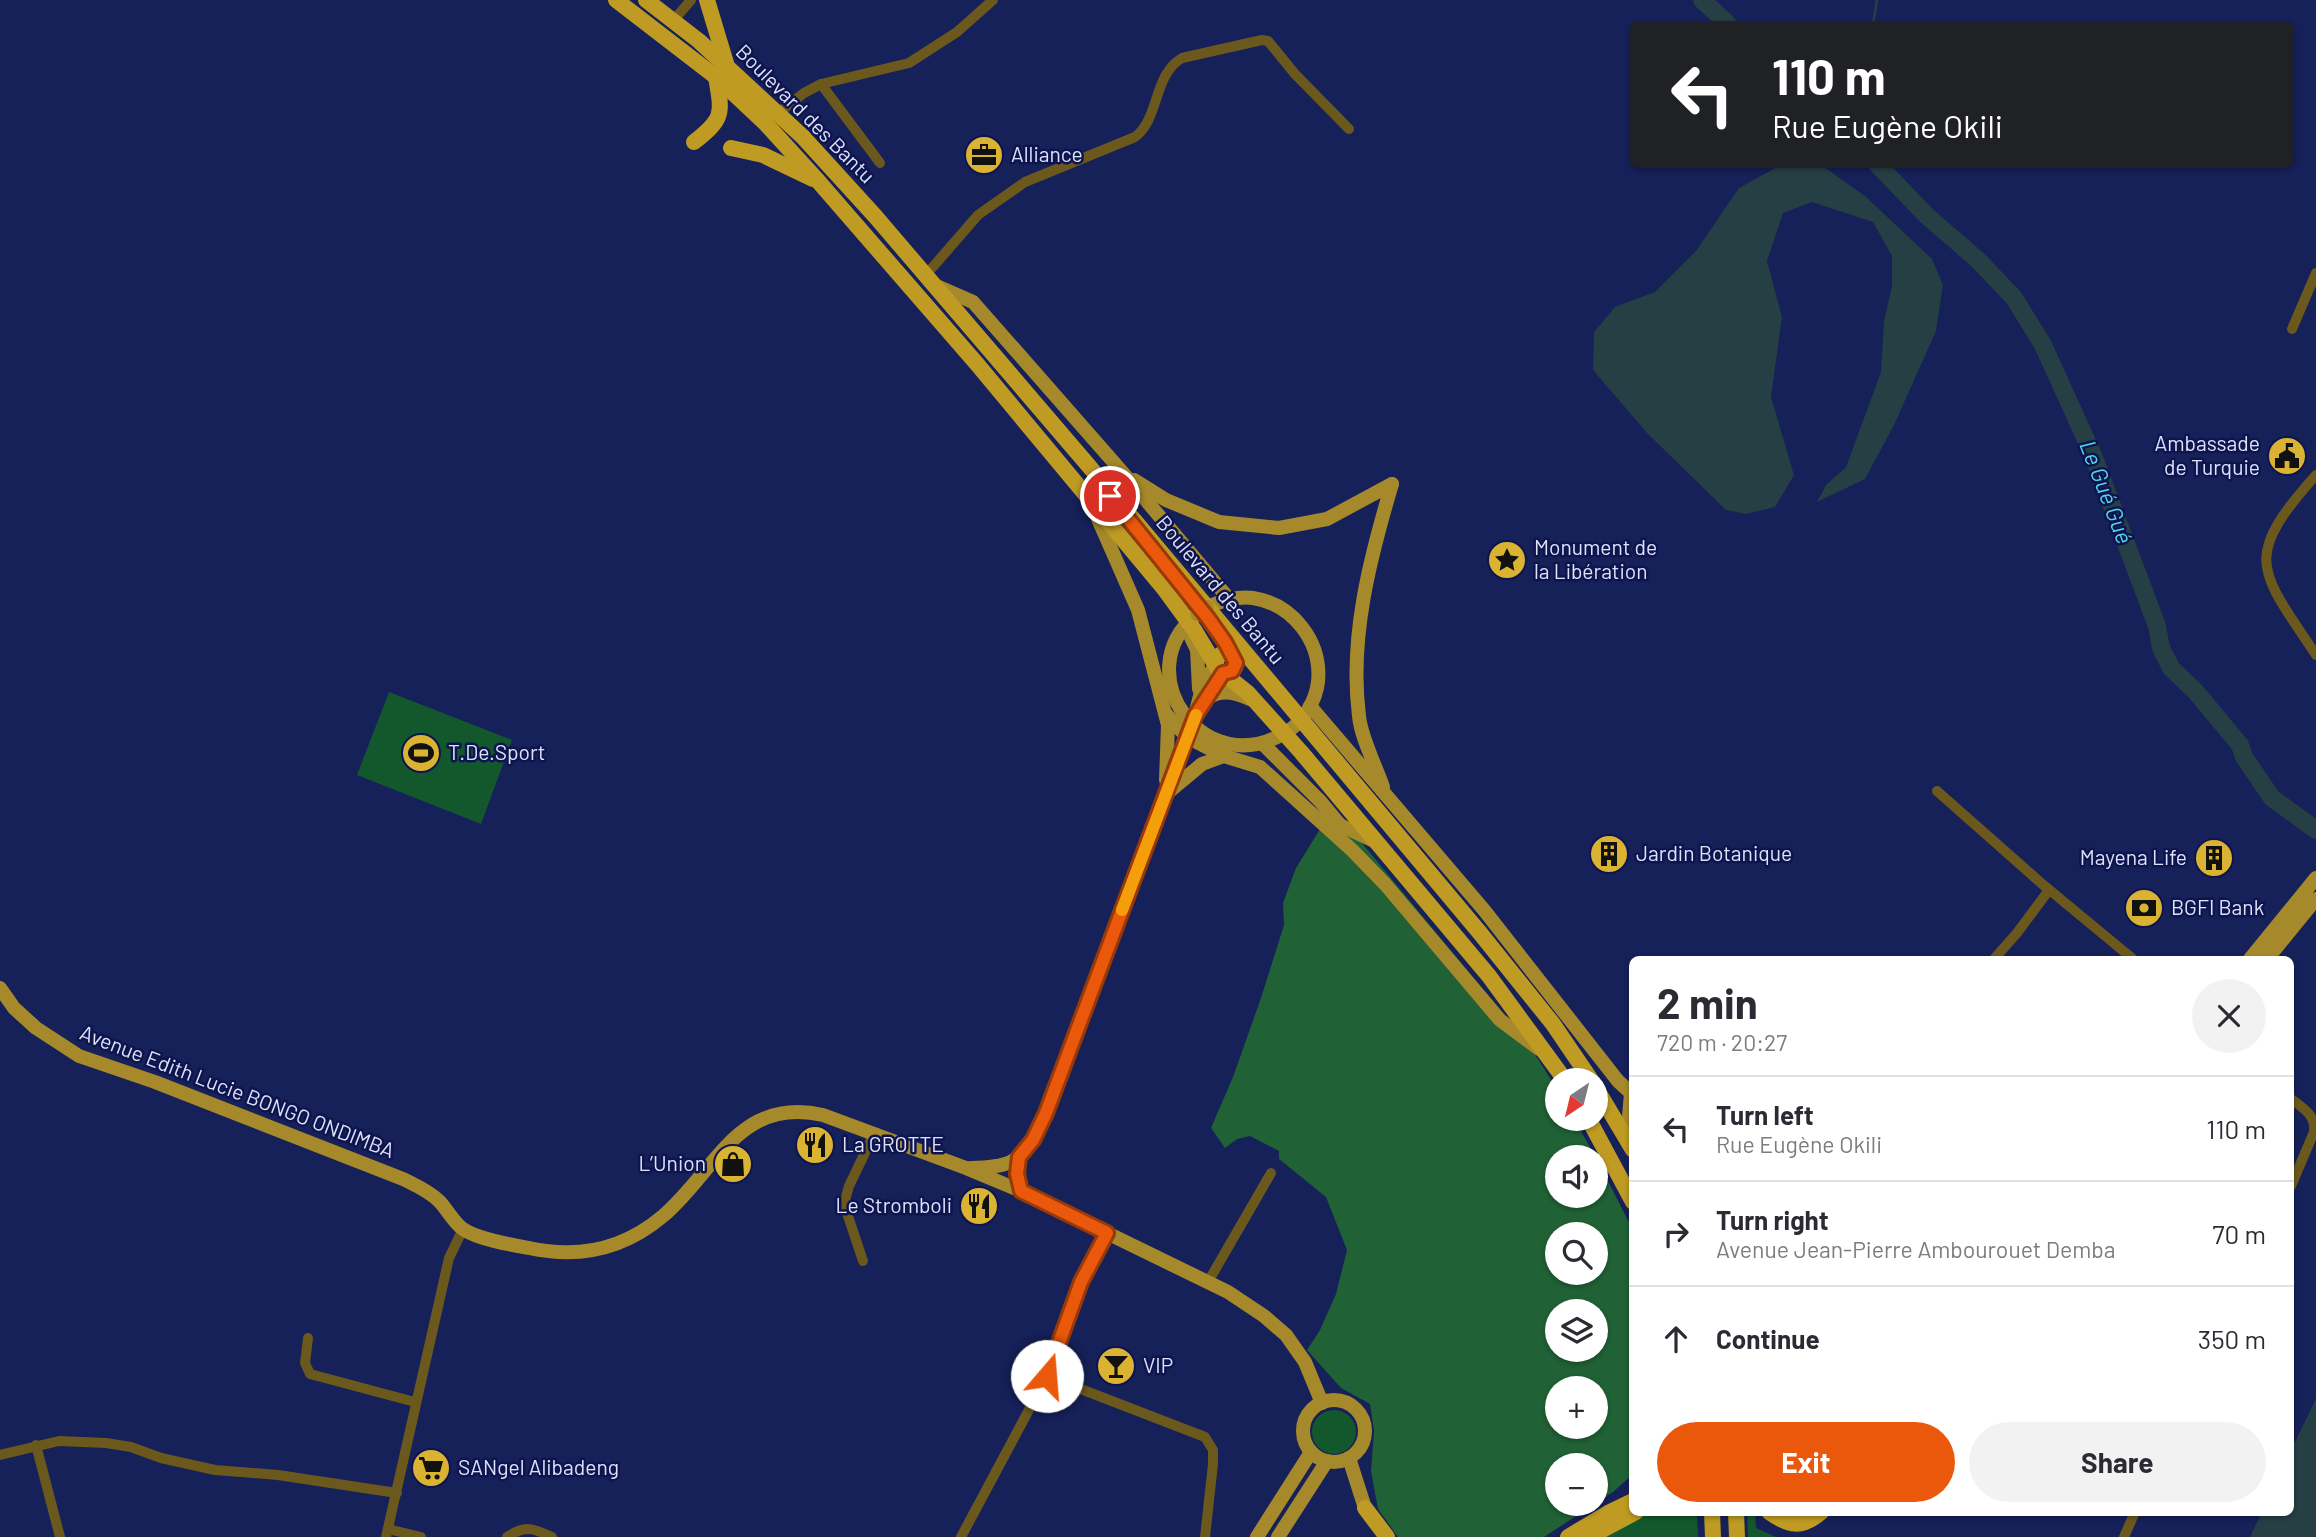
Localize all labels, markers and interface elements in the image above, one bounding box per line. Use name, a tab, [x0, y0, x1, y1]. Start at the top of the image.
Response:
street label: Boulevard des Bantu	[731, 38, 881, 188]
text: 110 m	[1772, 46, 1886, 105]
icon: left	[1657, 49, 1748, 140]
text: Rue Eugène Okili	[1772, 106, 2003, 144]
office icon: Alliance	[963, 134, 1005, 176]
place label: Alliance	[1011, 141, 1083, 166]
place label: Ambassade de Turquie	[2154, 430, 2260, 479]
public building icon: Ambassade de Turquie	[2266, 435, 2308, 477]
water label: Le Gué Gué	[2074, 436, 2139, 547]
pin	[1080, 466, 1140, 526]
icon: arrive	[1091, 477, 1129, 515]
street label: Boulevard des Bantu	[1152, 510, 1291, 668]
place label: Monument de la Libération	[1534, 534, 1657, 583]
place icon: Monument de la Libération	[1486, 539, 1528, 581]
sports icon: T.De.Sport	[400, 732, 442, 774]
place label: T.De.Sport	[448, 739, 545, 764]
building icon: Jardin Botanique	[1588, 833, 1630, 875]
building icon: Mayena Life	[2193, 837, 2235, 879]
place label: Jardin Botanique	[1636, 840, 1792, 865]
place label: Mayena Life	[2080, 844, 2187, 869]
bank icon: BGFI Bank	[2123, 887, 2165, 929]
place label: BGFI Bank	[2171, 894, 2264, 919]
text: 2 min	[1657, 977, 1758, 1027]
button: close	[2192, 979, 2266, 1053]
street label: Avenue Edith Lucie BONGO ONDIMBA	[77, 1019, 399, 1162]
text: 720 m · 20:27	[1657, 1028, 1787, 1056]
north arrow	[1545, 1068, 1608, 1130]
map controls	[1545, 1068, 1608, 1516]
text: Turn left	[1716, 1099, 1814, 1130]
icon: left	[1657, 1110, 1695, 1148]
text: 110 m	[2206, 1113, 2266, 1144]
restaurant icon: La GROTTE	[794, 1124, 836, 1166]
text: Rue Eugène Okili	[1716, 1130, 1882, 1158]
place label: La GROTTE	[842, 1131, 944, 1156]
shop icon: L’Union	[712, 1143, 754, 1185]
button: sound	[1545, 1145, 1608, 1208]
place label: L’Union	[639, 1150, 706, 1175]
restaurant icon: Le Stromboli	[958, 1185, 1000, 1227]
place label: Le Stromboli	[835, 1192, 952, 1217]
text: Turn right	[1716, 1204, 1829, 1235]
icon: right	[1657, 1215, 1695, 1253]
text: 70 m	[2212, 1218, 2266, 1249]
button: search	[1545, 1222, 1608, 1285]
text: Avenue Jean-Pierre Ambourouet Demba	[1716, 1235, 2116, 1263]
button: layers	[1545, 1299, 1608, 1362]
icon: ahead	[1657, 1320, 1695, 1358]
text: Continue	[1716, 1323, 1820, 1354]
text: 350 m	[2198, 1323, 2266, 1354]
position arrow	[1010, 1339, 1084, 1413]
bar icon: VIP	[1095, 1345, 1137, 1387]
place label: VIP	[1143, 1352, 1173, 1377]
button: +	[1545, 1376, 1608, 1439]
button: Exit	[1657, 1422, 1955, 1502]
button: Share	[1969, 1422, 2266, 1502]
supermarket icon: SANgel Alibadeng	[410, 1447, 452, 1489]
button: −	[1545, 1453, 1608, 1516]
place label: SANgel Alibadeng	[458, 1454, 619, 1479]

